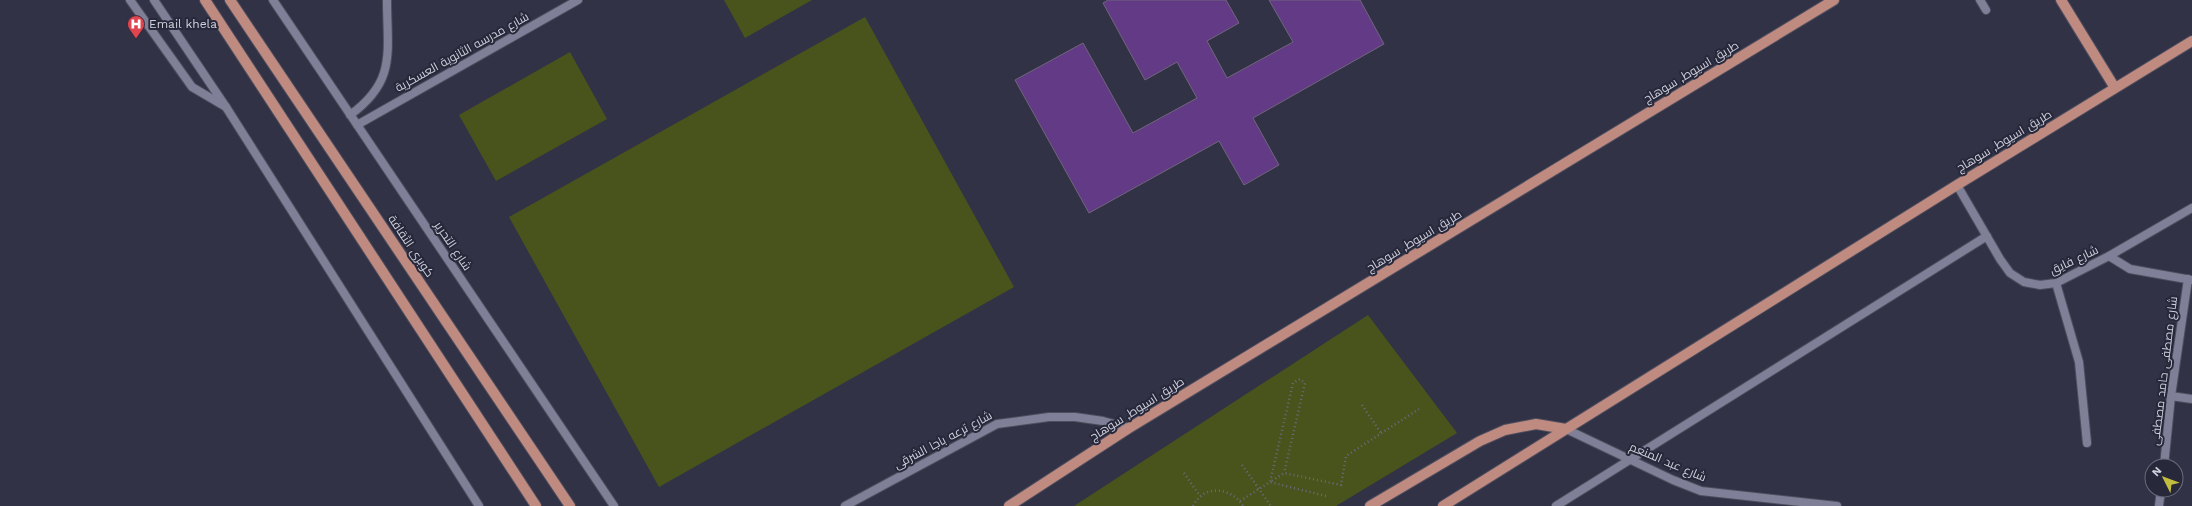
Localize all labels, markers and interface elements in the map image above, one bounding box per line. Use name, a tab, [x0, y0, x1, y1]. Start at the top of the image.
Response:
street label: شارع مدرسه الثانوية العسكرية	[393, 9, 532, 96]
hospital icon: Email khela	[126, 14, 146, 39]
place label: Email khela	[149, 17, 217, 31]
street label: طريق اسيوط, سوهاج	[1641, 38, 1742, 107]
street label: طريق اسيوط, سوهاج	[1954, 107, 2055, 176]
street label: طريق اسيوط, سوهاج	[1364, 207, 1465, 276]
street label: كوبرى الثقافة	[385, 212, 437, 280]
street label: شارع التحرير	[430, 218, 474, 274]
street label: شارع فايق	[2047, 243, 2101, 278]
street label: شارع مصطفى حامد مصطفى	[2148, 296, 2181, 447]
street label: طريق اسيوط, سوهاج	[1087, 374, 1187, 445]
street label: شارع ترعه باجا الشرقى	[892, 408, 995, 473]
street label: شارع عبد المنعم	[1627, 439, 1709, 485]
north arrow	[2144, 458, 2184, 498]
text: N	[2149, 464, 2164, 479]

